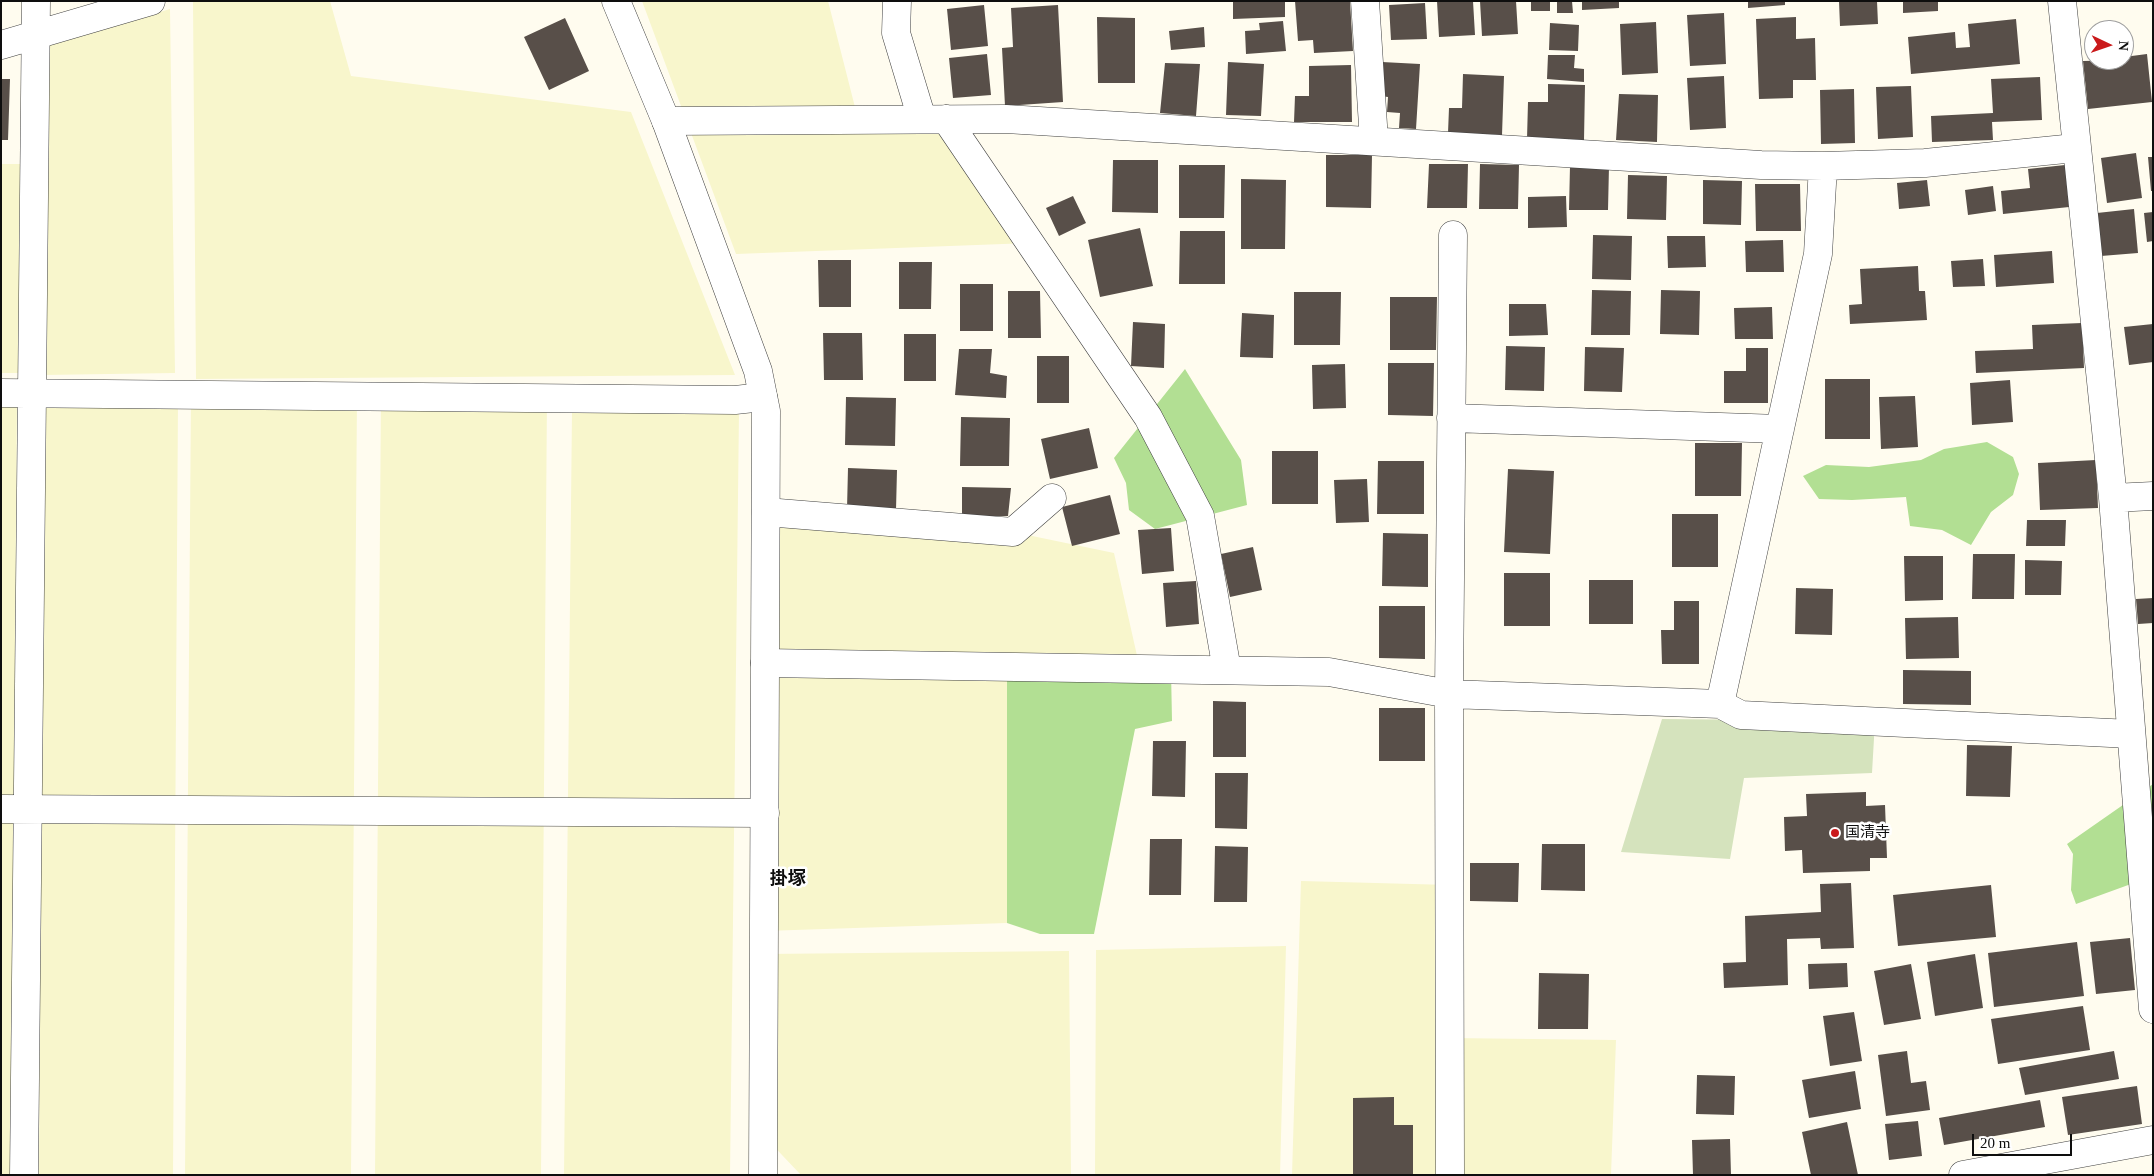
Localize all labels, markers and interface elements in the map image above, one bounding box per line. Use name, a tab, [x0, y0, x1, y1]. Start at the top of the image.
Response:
north arrow	[2084, 20, 2134, 70]
text: N	[2116, 40, 2131, 51]
place label: 国清寺	[1845, 824, 1890, 842]
marker: 国清寺	[1829, 827, 1841, 839]
district label: 掛塚	[770, 868, 806, 890]
scale bar	[1974, 1124, 2074, 1156]
text: 20 m	[1980, 1135, 2010, 1151]

